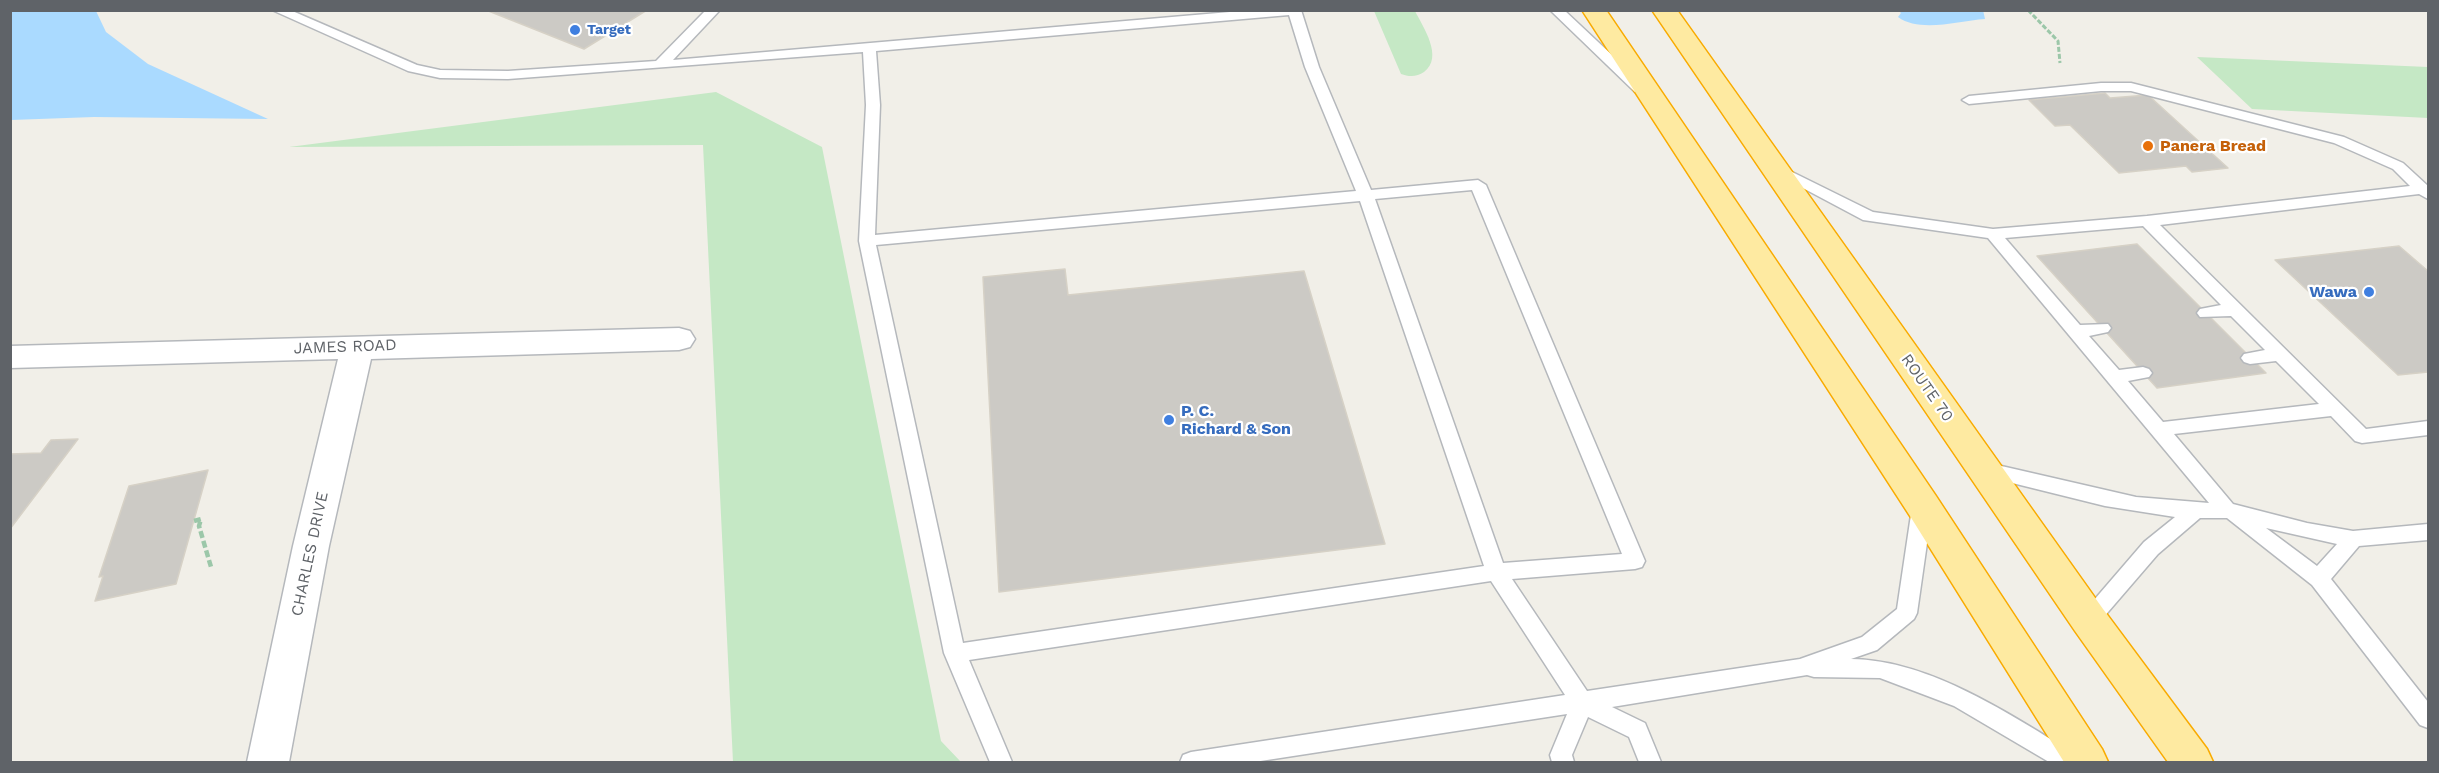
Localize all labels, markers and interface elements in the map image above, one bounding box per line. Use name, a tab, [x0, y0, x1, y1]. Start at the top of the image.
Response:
place label: Target	[587, 22, 631, 38]
marker: Target	[568, 23, 582, 37]
place label: Panera Bread	[2160, 136, 2266, 156]
marker: Panera Bread	[2141, 139, 2155, 153]
place label: Wawa	[2309, 282, 2357, 302]
marker: Wawa	[2362, 285, 2376, 299]
street label: JAMES ROAD	[293, 336, 397, 358]
street label: ROUTE 70	[1897, 351, 1957, 425]
place label: P. C. Richard & Son	[1181, 401, 1291, 439]
marker: P. C. Richard & Son	[1162, 413, 1176, 427]
street label: CHARLES DRIVE	[287, 490, 333, 618]

